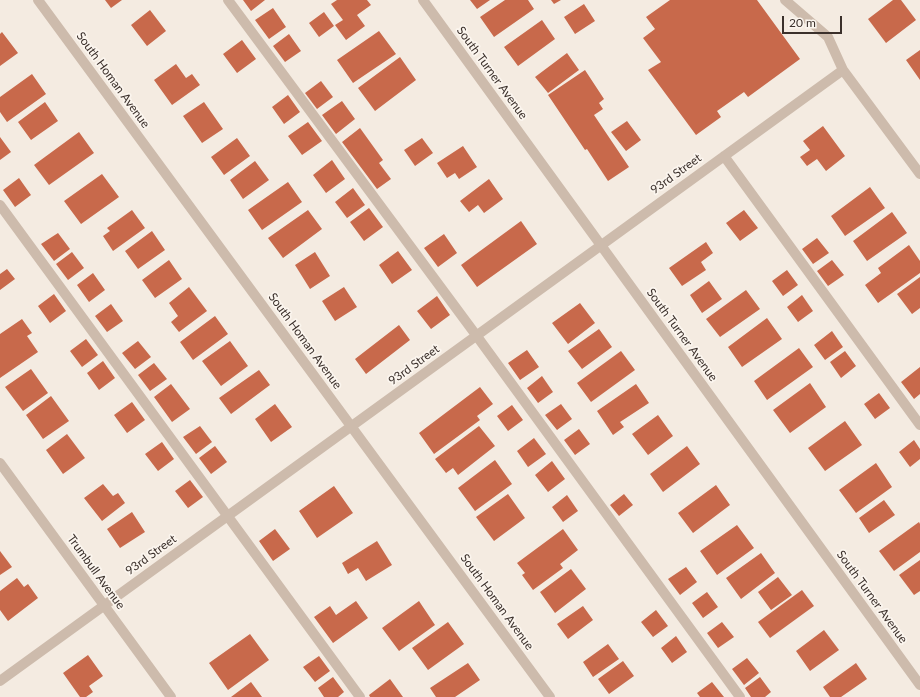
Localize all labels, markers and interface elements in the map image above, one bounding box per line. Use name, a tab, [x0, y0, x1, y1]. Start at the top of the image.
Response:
scale bar	[784, 8, 844, 34]
text: 20 m	[789, 15, 816, 30]
street label: South Turner Avenue	[454, 24, 530, 122]
street label: South Homan Avenue	[73, 29, 153, 131]
street label: 93rd Street	[648, 151, 704, 197]
street label: South Turner Avenue	[644, 286, 720, 384]
street label: South Homan Avenue	[265, 290, 345, 392]
street label: 93rd Street	[386, 342, 442, 388]
street label: Trumbull Avenue	[64, 532, 128, 612]
street label: 93rd Street	[123, 532, 179, 578]
street label: South Turner Avenue	[834, 548, 910, 646]
street label: South Homan Avenue	[457, 551, 537, 653]

